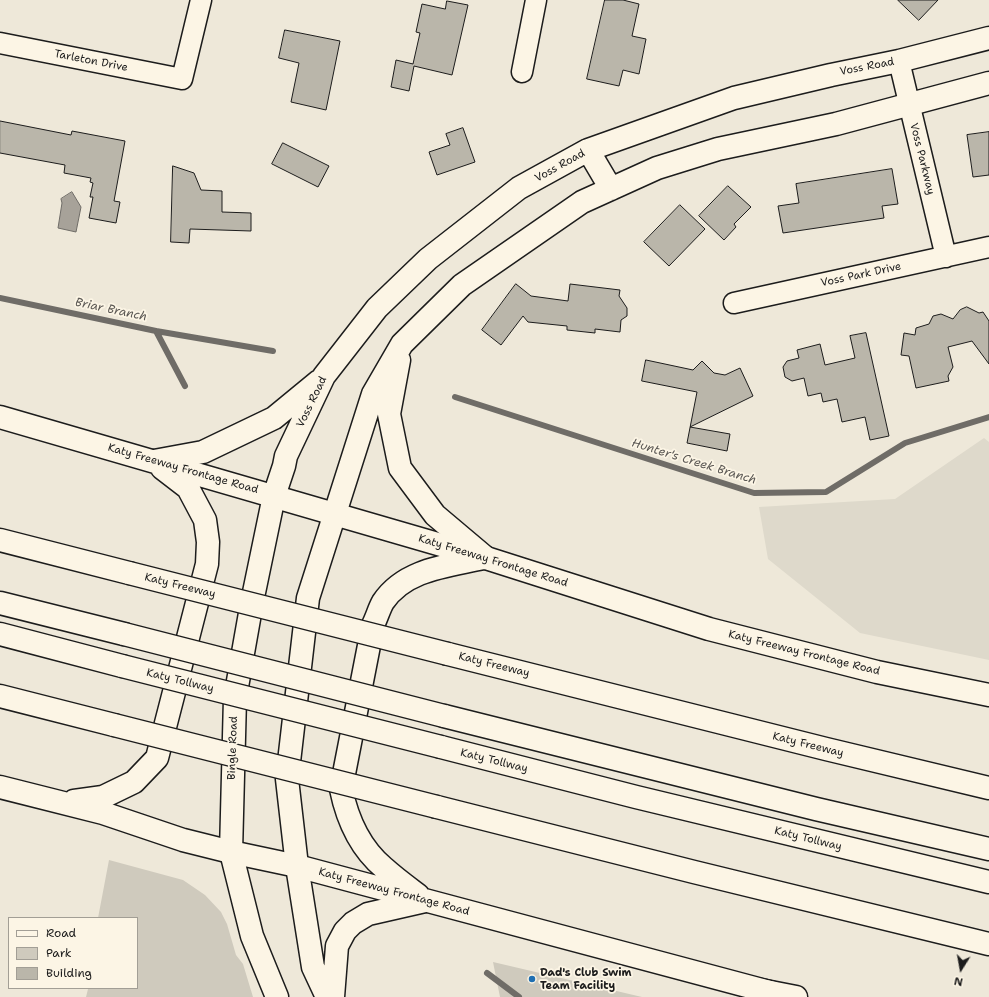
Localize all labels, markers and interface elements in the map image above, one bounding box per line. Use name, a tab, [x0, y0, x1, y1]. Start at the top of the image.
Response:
street label: Tarleton Drive	[53, 47, 129, 75]
street label: Voss Road	[839, 55, 895, 79]
street label: Voss Parkway	[907, 122, 937, 196]
street label: Voss Road	[533, 147, 587, 185]
street label: Voss Park Drive	[820, 260, 902, 290]
water label: Briar Branch	[74, 295, 148, 325]
street label: Voss Road	[294, 374, 330, 430]
water label: Hunter's Creek Branch	[630, 436, 758, 488]
street label: Katy Freeway Frontage Road	[106, 441, 260, 497]
street label: Katy Freeway Frontage Road	[417, 532, 569, 590]
street label: Katy Freeway	[143, 571, 217, 601]
street label: Katy Freeway Frontage Road	[727, 628, 881, 678]
street label: Katy Freeway	[457, 650, 531, 680]
street label: Katy Tollway	[145, 666, 215, 696]
street label: Bingle Road	[225, 716, 241, 780]
street label: Katy Freeway	[771, 730, 845, 760]
street label: Katy Tollway	[459, 746, 529, 776]
street label: Katy Tollway	[773, 824, 843, 854]
street label: Katy Freeway Frontage Road	[317, 865, 471, 919]
legend	[8, 917, 138, 989]
text: Road	[46, 925, 76, 941]
text: Park	[46, 945, 72, 961]
north arrow	[941, 949, 981, 989]
text: Building	[46, 965, 92, 981]
place label: Dad's Club Swim Team Facility	[540, 966, 632, 992]
text: N	[953, 973, 964, 989]
marker: Dad's Club Swim Team Facility	[527, 974, 537, 984]

